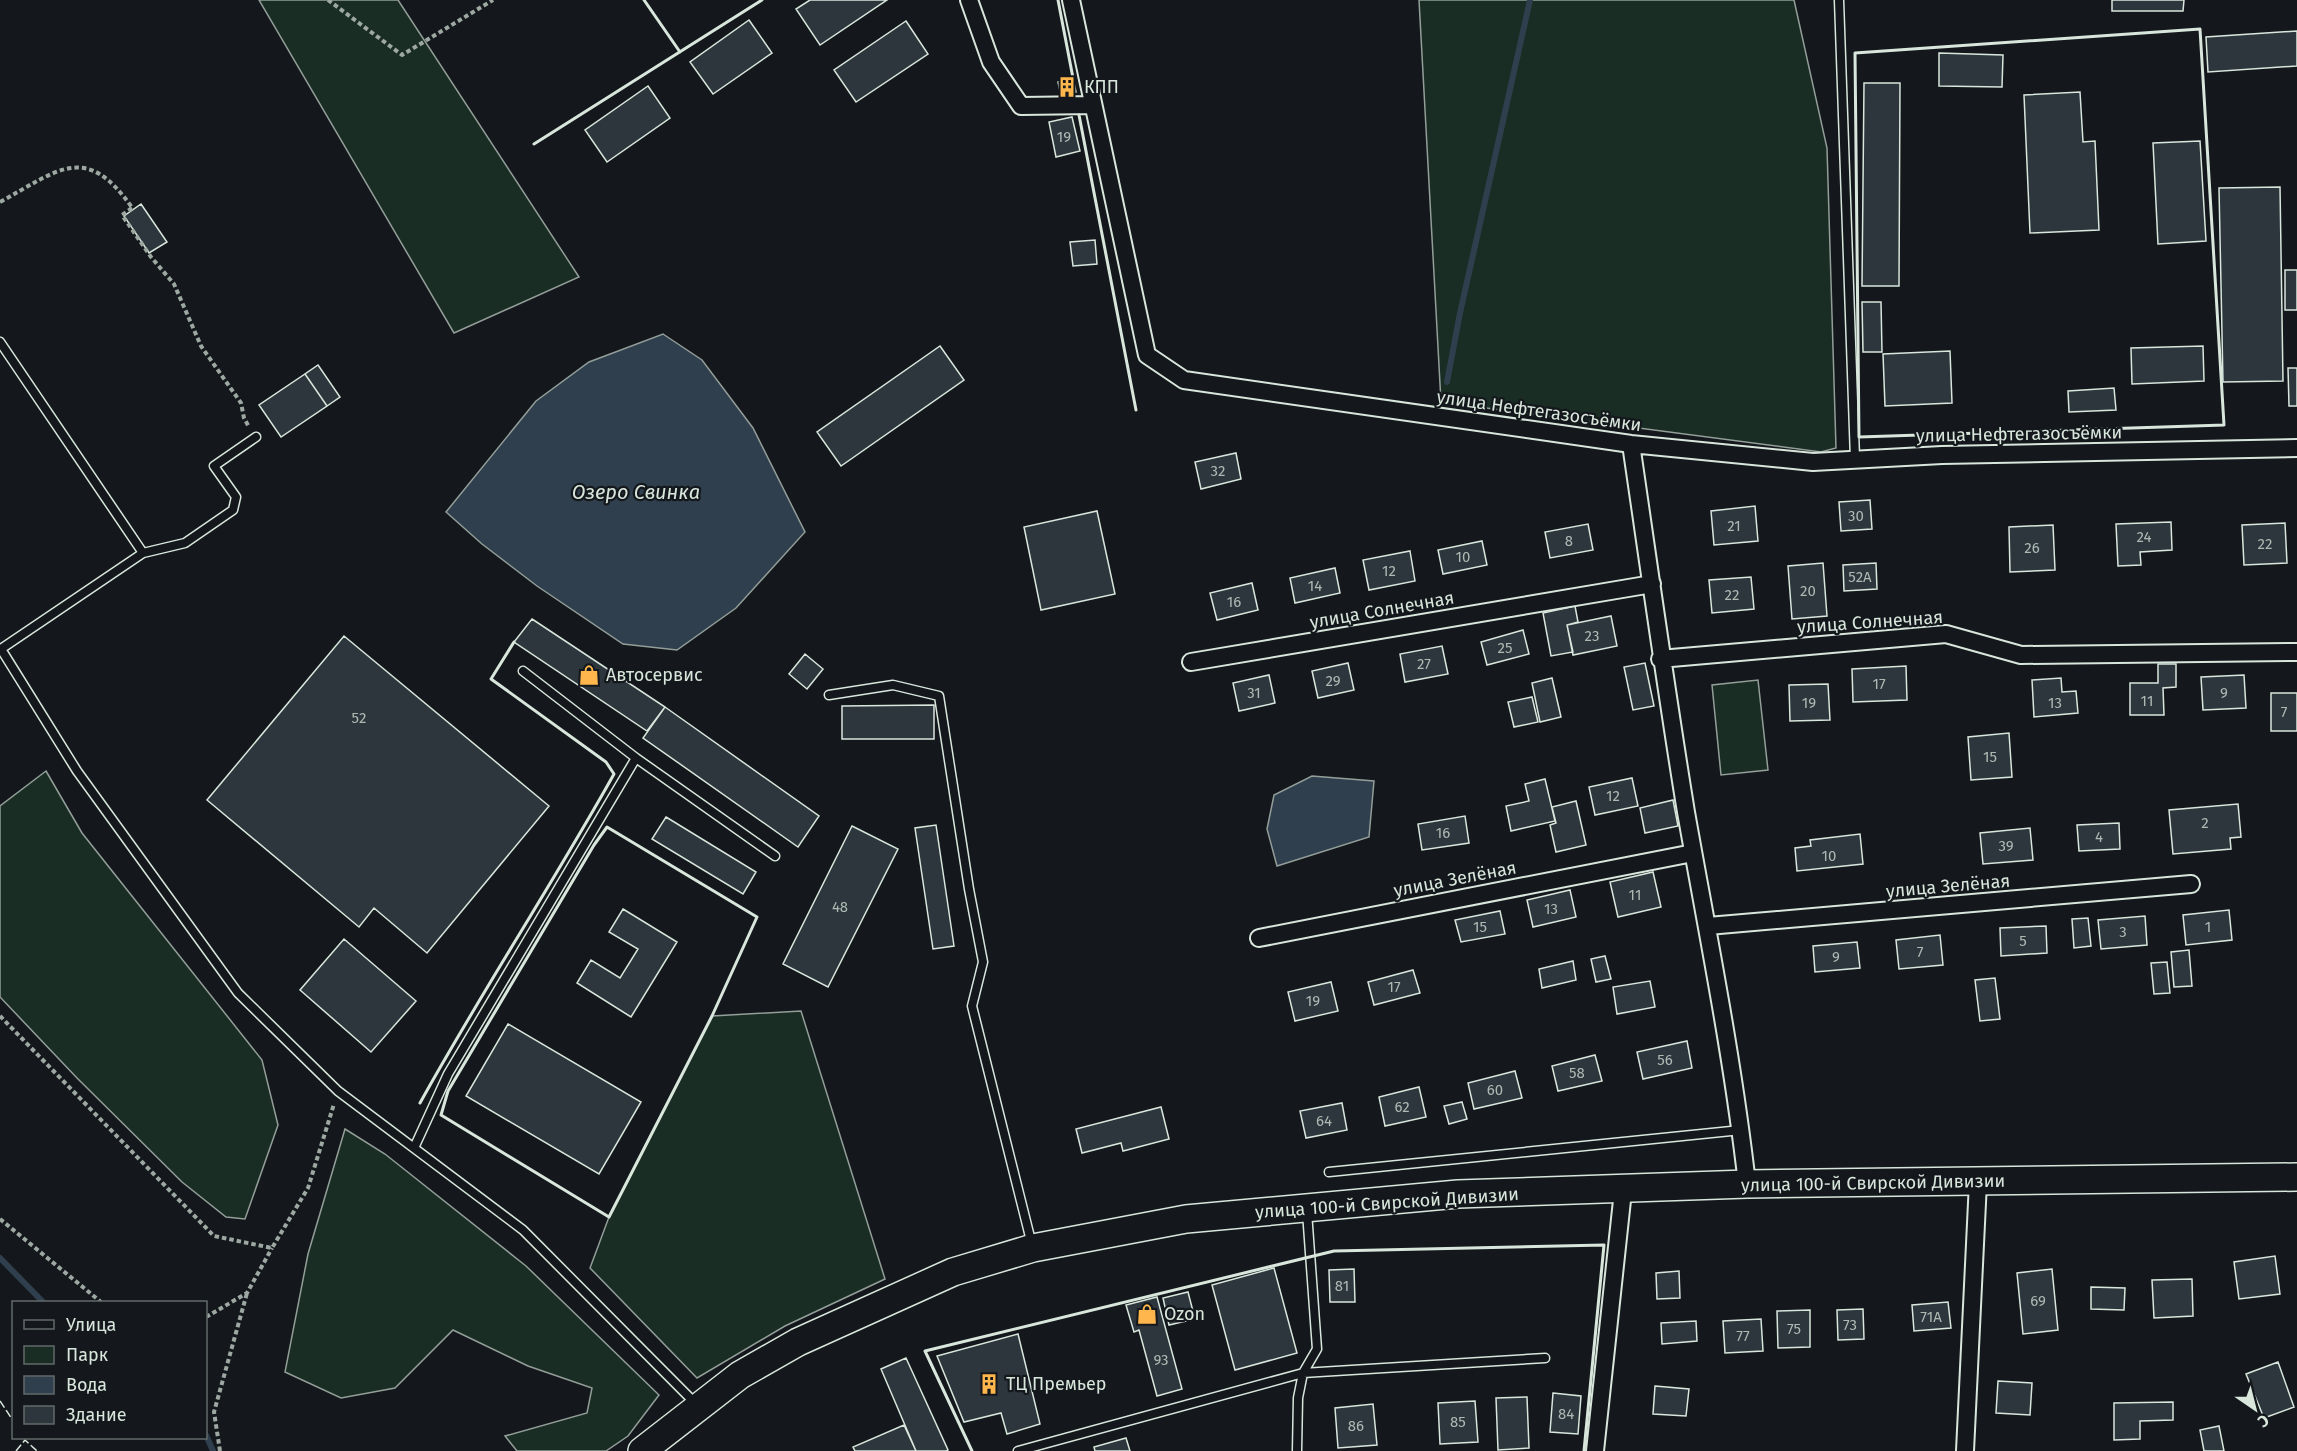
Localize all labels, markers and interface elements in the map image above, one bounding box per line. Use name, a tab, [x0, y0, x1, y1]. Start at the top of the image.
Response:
building icon: КПП	[1055, 75, 1079, 99]
place label: КПП	[1084, 76, 1119, 98]
house number: 19	[1057, 128, 1071, 146]
street label: улица Нефтегазосъёмки	[1435, 386, 1643, 436]
street label: улица Нефтегазосъёмки	[1916, 421, 2122, 447]
house number: 32	[1211, 462, 1225, 480]
water label: Озеро Свинка	[572, 480, 700, 504]
house number: 30	[1848, 507, 1864, 525]
house number: 21	[1727, 517, 1741, 535]
house number: 24	[2136, 528, 2152, 546]
house number: 8	[1565, 532, 1573, 550]
house number: 22	[2258, 535, 2272, 553]
house number: 26	[2024, 539, 2040, 557]
house number: 10	[1456, 548, 1470, 566]
house number: 12	[1382, 562, 1396, 580]
house number: 52А	[1848, 568, 1872, 586]
house number: 14	[1308, 577, 1322, 595]
house number: 20	[1800, 582, 1816, 600]
street label: улица Солнечная	[1308, 586, 1456, 634]
house number: 22	[1725, 586, 1739, 604]
house number: 16	[1227, 593, 1241, 611]
street label: улица Солнечная	[1796, 606, 1944, 638]
house number: 23	[1585, 627, 1599, 645]
house number: 25	[1498, 639, 1512, 657]
house number: 27	[1417, 655, 1431, 673]
shop icon: Автосервис	[577, 663, 601, 687]
place label: Автосервис	[606, 664, 703, 686]
house number: 29	[1325, 672, 1341, 690]
house number: 17	[1872, 675, 1886, 693]
house number: 31	[1247, 684, 1261, 702]
house number: 9	[2220, 684, 2228, 702]
house number: 11	[2141, 692, 2153, 710]
house number: 19	[1802, 694, 1816, 712]
house number: 13	[2048, 694, 2062, 712]
house number: 7	[2281, 703, 2288, 721]
house number: 52	[352, 709, 366, 727]
house number: 15	[1983, 748, 1997, 766]
house number: 12	[1606, 787, 1620, 805]
house number: 2	[2201, 814, 2209, 832]
house number: 16	[1436, 824, 1450, 842]
house number: 4	[2095, 828, 2103, 846]
house number: 39	[1998, 837, 2014, 855]
house number: 10	[1822, 847, 1836, 865]
street label: улица Зелёная	[1392, 856, 1518, 902]
street label: улица Зелёная	[1885, 870, 2011, 902]
house number: 11	[1629, 886, 1641, 904]
house number: 48	[832, 898, 848, 916]
house number: 13	[1544, 900, 1558, 918]
house number: 15	[1473, 918, 1487, 936]
house number: 1	[2205, 918, 2211, 936]
house number: 3	[2119, 923, 2127, 941]
house number: 5	[2019, 932, 2027, 950]
house number: 7	[1917, 943, 1924, 961]
house number: 9	[1832, 948, 1840, 966]
house number: 17	[1387, 978, 1401, 996]
house number: 19	[1306, 992, 1320, 1010]
house number: 56	[1657, 1051, 1673, 1069]
house number: 58	[1569, 1064, 1585, 1082]
house number: 60	[1487, 1081, 1503, 1099]
house number: 62	[1394, 1098, 1410, 1116]
house number: 64	[1316, 1112, 1332, 1130]
street label: улица 100-й Свирской Дивизии	[1741, 1170, 2005, 1196]
street label: улица 100-й Свирской Дивизии	[1254, 1183, 1520, 1223]
house number: 81	[1335, 1277, 1349, 1295]
house number: 69	[2030, 1292, 2046, 1310]
legend	[12, 1301, 207, 1439]
shop icon: Ozon	[1135, 1302, 1159, 1326]
place label: Ozon	[1164, 1303, 1205, 1325]
house number: 71А	[1920, 1308, 1942, 1326]
text: Улица	[66, 1314, 116, 1336]
house number: 73	[1843, 1316, 1857, 1334]
house number: 75	[1787, 1320, 1801, 1338]
house number: 77	[1736, 1327, 1750, 1345]
text: Парк	[66, 1344, 109, 1366]
house number: 93	[1153, 1351, 1169, 1369]
building icon: ТЦ Премьер	[977, 1372, 1001, 1396]
place label: ТЦ Премьер	[1006, 1373, 1107, 1395]
text: Вода	[66, 1374, 107, 1396]
north arrow	[2225, 1379, 2285, 1439]
text: Здание	[66, 1404, 127, 1426]
house number: 84	[1558, 1405, 1574, 1423]
text: С	[2253, 1410, 2273, 1432]
house number: 85	[1450, 1413, 1466, 1431]
house number: 86	[1348, 1417, 1364, 1435]

